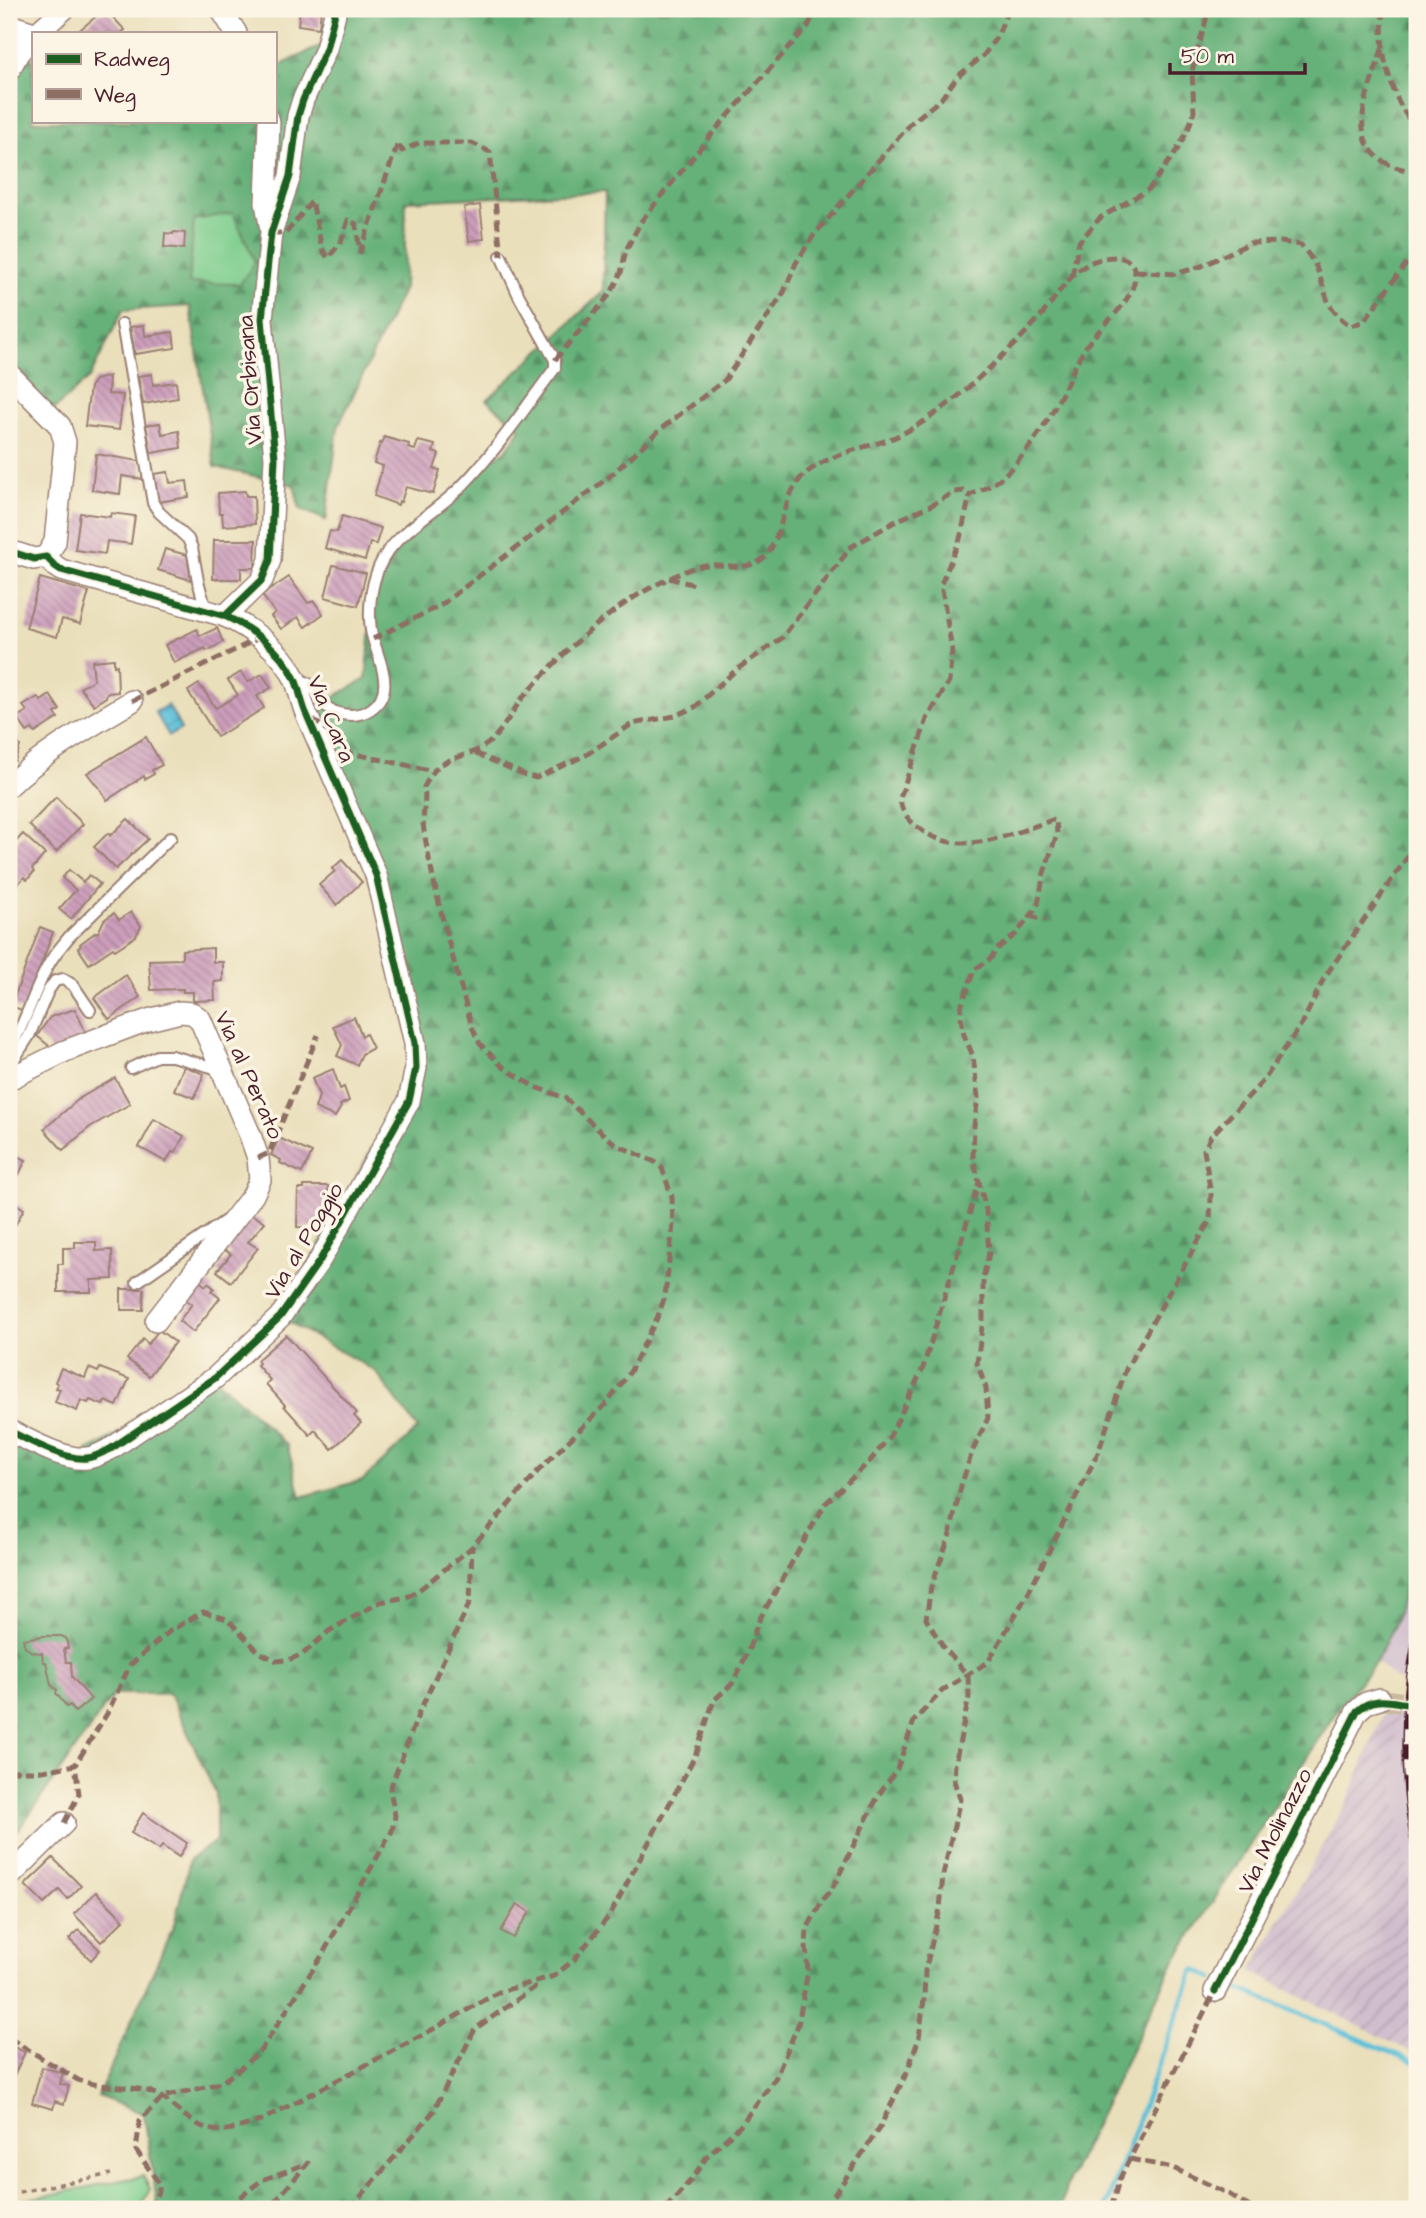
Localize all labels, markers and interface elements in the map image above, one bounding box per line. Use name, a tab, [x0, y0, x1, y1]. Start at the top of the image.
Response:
legend	[32, 32, 276, 122]
scale bar	[1170, 32, 1305, 76]
text: 50 m	[1181, 42, 1235, 71]
text: Radweg	[94, 45, 170, 76]
text: Weg	[94, 81, 136, 112]
street label: Via Orbisana	[229, 314, 270, 446]
street label: Via Cara	[299, 671, 363, 768]
street label: Via al Perato	[207, 1006, 292, 1144]
street label: Via al Poggio	[257, 1177, 352, 1306]
street label: Via Molinazzo	[1230, 1763, 1320, 1899]

